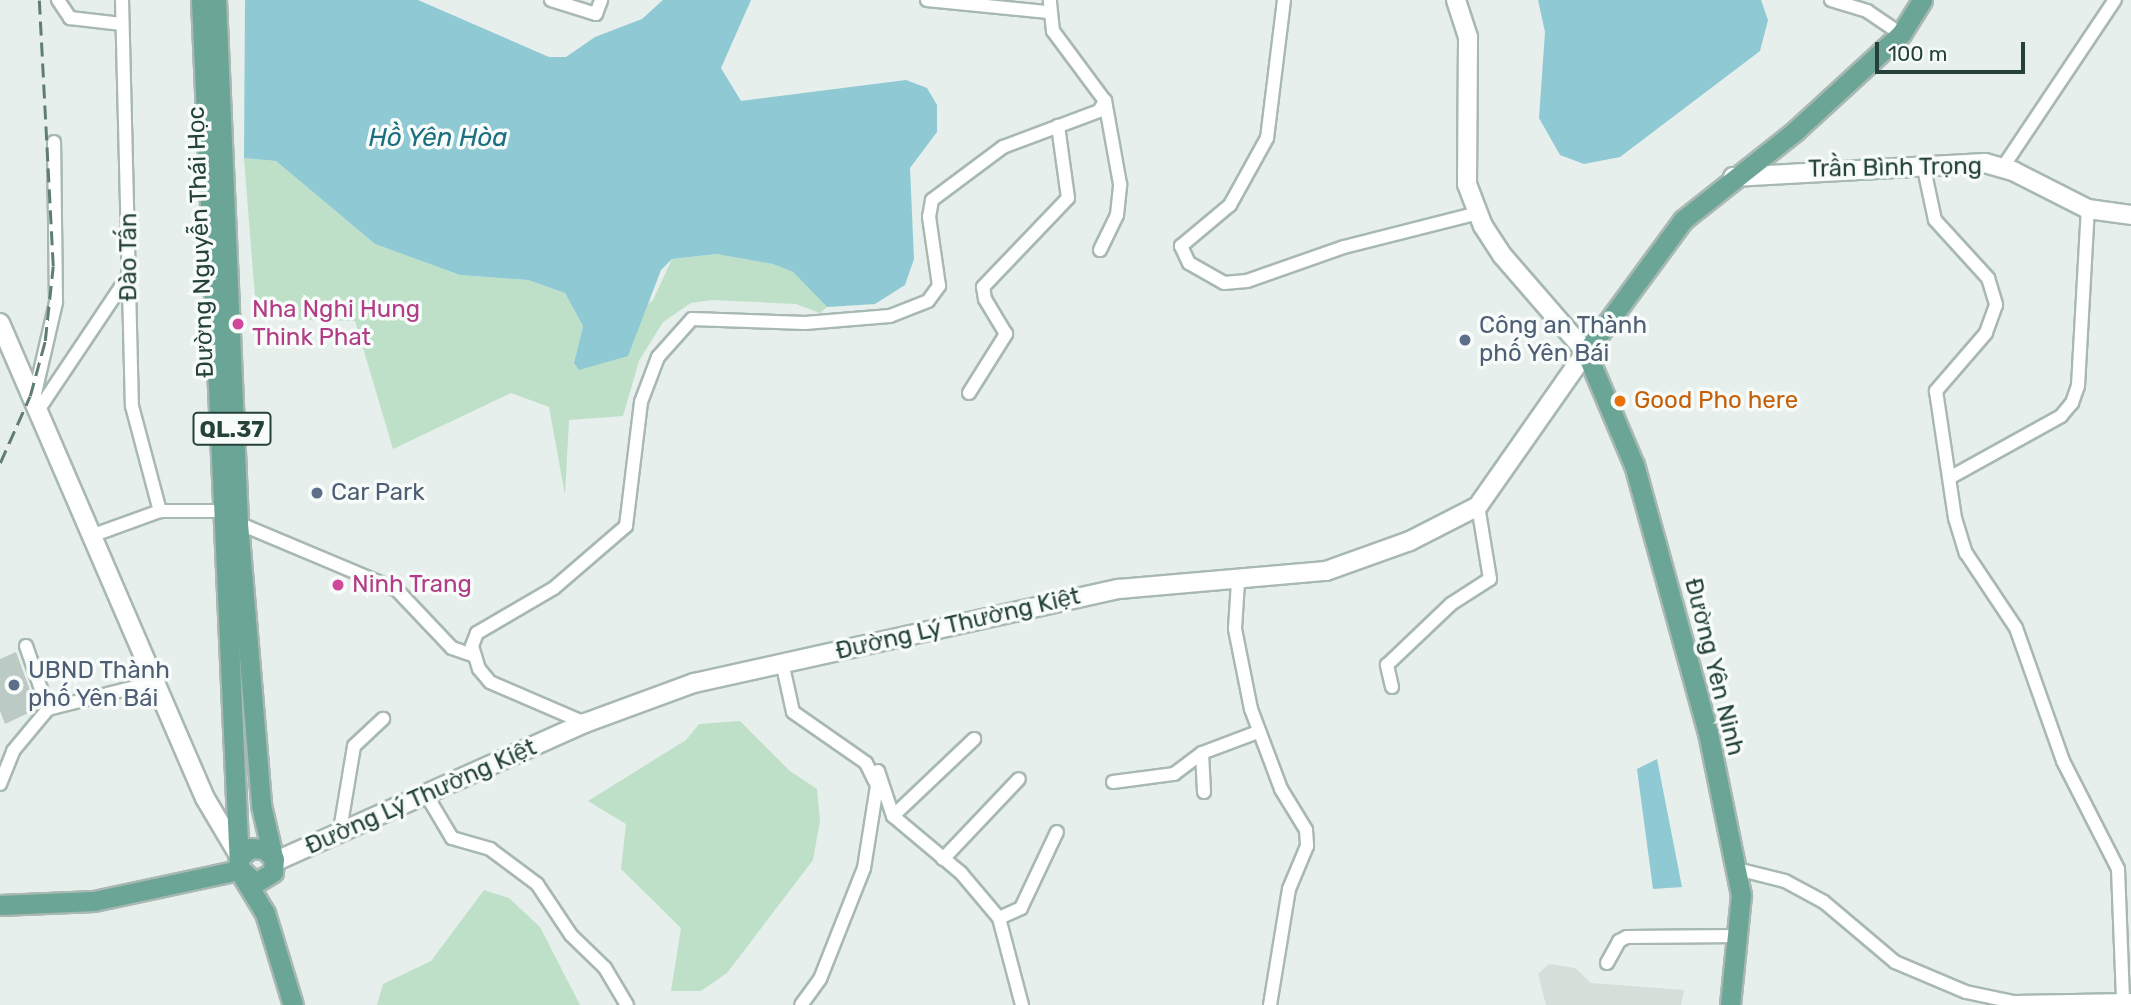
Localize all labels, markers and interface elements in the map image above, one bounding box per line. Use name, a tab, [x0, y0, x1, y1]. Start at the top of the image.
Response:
scale bar	[1879, 28, 2030, 72]
text: 100 m	[1888, 41, 1947, 66]
street label: Đường Nguyễn Thái Học	[182, 106, 220, 378]
water label: Hồ Yên Hòa	[368, 122, 508, 154]
street label: Trần Bình Trọng	[1807, 152, 1983, 184]
street label: Đào Tấn	[115, 212, 143, 302]
place label: Nha Nghi Hung Think Phat	[252, 296, 420, 352]
place label: Công an Thành phố Yên Bái	[1479, 312, 1648, 368]
marker: Nha Nghi Hung Think Phat	[230, 316, 246, 332]
marker: Công an Thành phố Yên Bái	[1457, 332, 1473, 348]
place label: Good Pho here	[1634, 387, 1798, 415]
marker: Good Pho here	[1612, 393, 1628, 409]
road number: QL.37	[192, 410, 272, 448]
place label: Car Park	[331, 479, 425, 507]
marker: Car Park	[309, 485, 325, 501]
place label: Ninh Trang	[352, 571, 473, 599]
street label: Đường Yên Ninh	[1678, 575, 1750, 759]
marker: Ninh Trang	[330, 577, 346, 593]
street label: Đường Lý Thường Kiệt	[832, 582, 1084, 666]
place label: UBND Thành phố Yên Bái	[28, 657, 170, 713]
marker: UBND Thành phố Yên Bái	[6, 677, 22, 693]
street label: Đường Lý Thường Kiệt	[300, 733, 542, 861]

